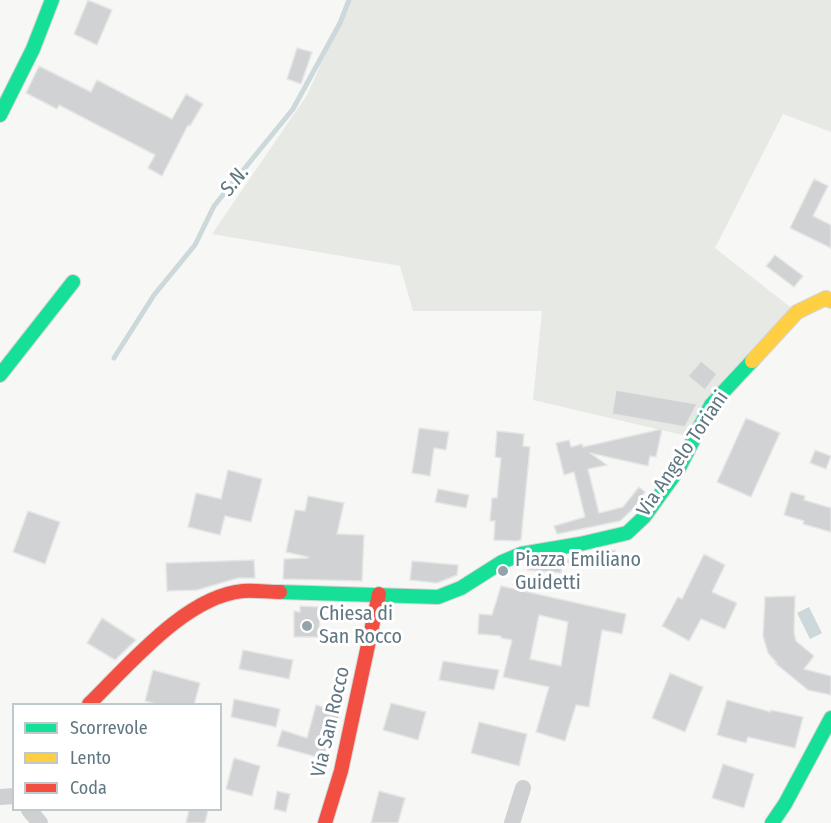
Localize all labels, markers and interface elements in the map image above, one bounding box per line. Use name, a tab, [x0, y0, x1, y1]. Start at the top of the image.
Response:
water label: S.N.	[215, 161, 255, 201]
street label: Via Angelo Toriani	[632, 387, 734, 521]
place label: Piazza Emiliano Guidetti	[515, 548, 641, 595]
marker: Piazza Emiliano Guidetti	[496, 564, 510, 578]
place label: Chiesa di San Rocco	[319, 602, 402, 649]
marker: Chiesa di San Rocco	[300, 619, 314, 633]
street label: Via San Rocco	[307, 664, 355, 780]
legend	[12, 703, 222, 811]
text: Scorrevole	[70, 717, 148, 739]
text: Lento	[70, 747, 111, 769]
text: Coda	[70, 777, 107, 799]

